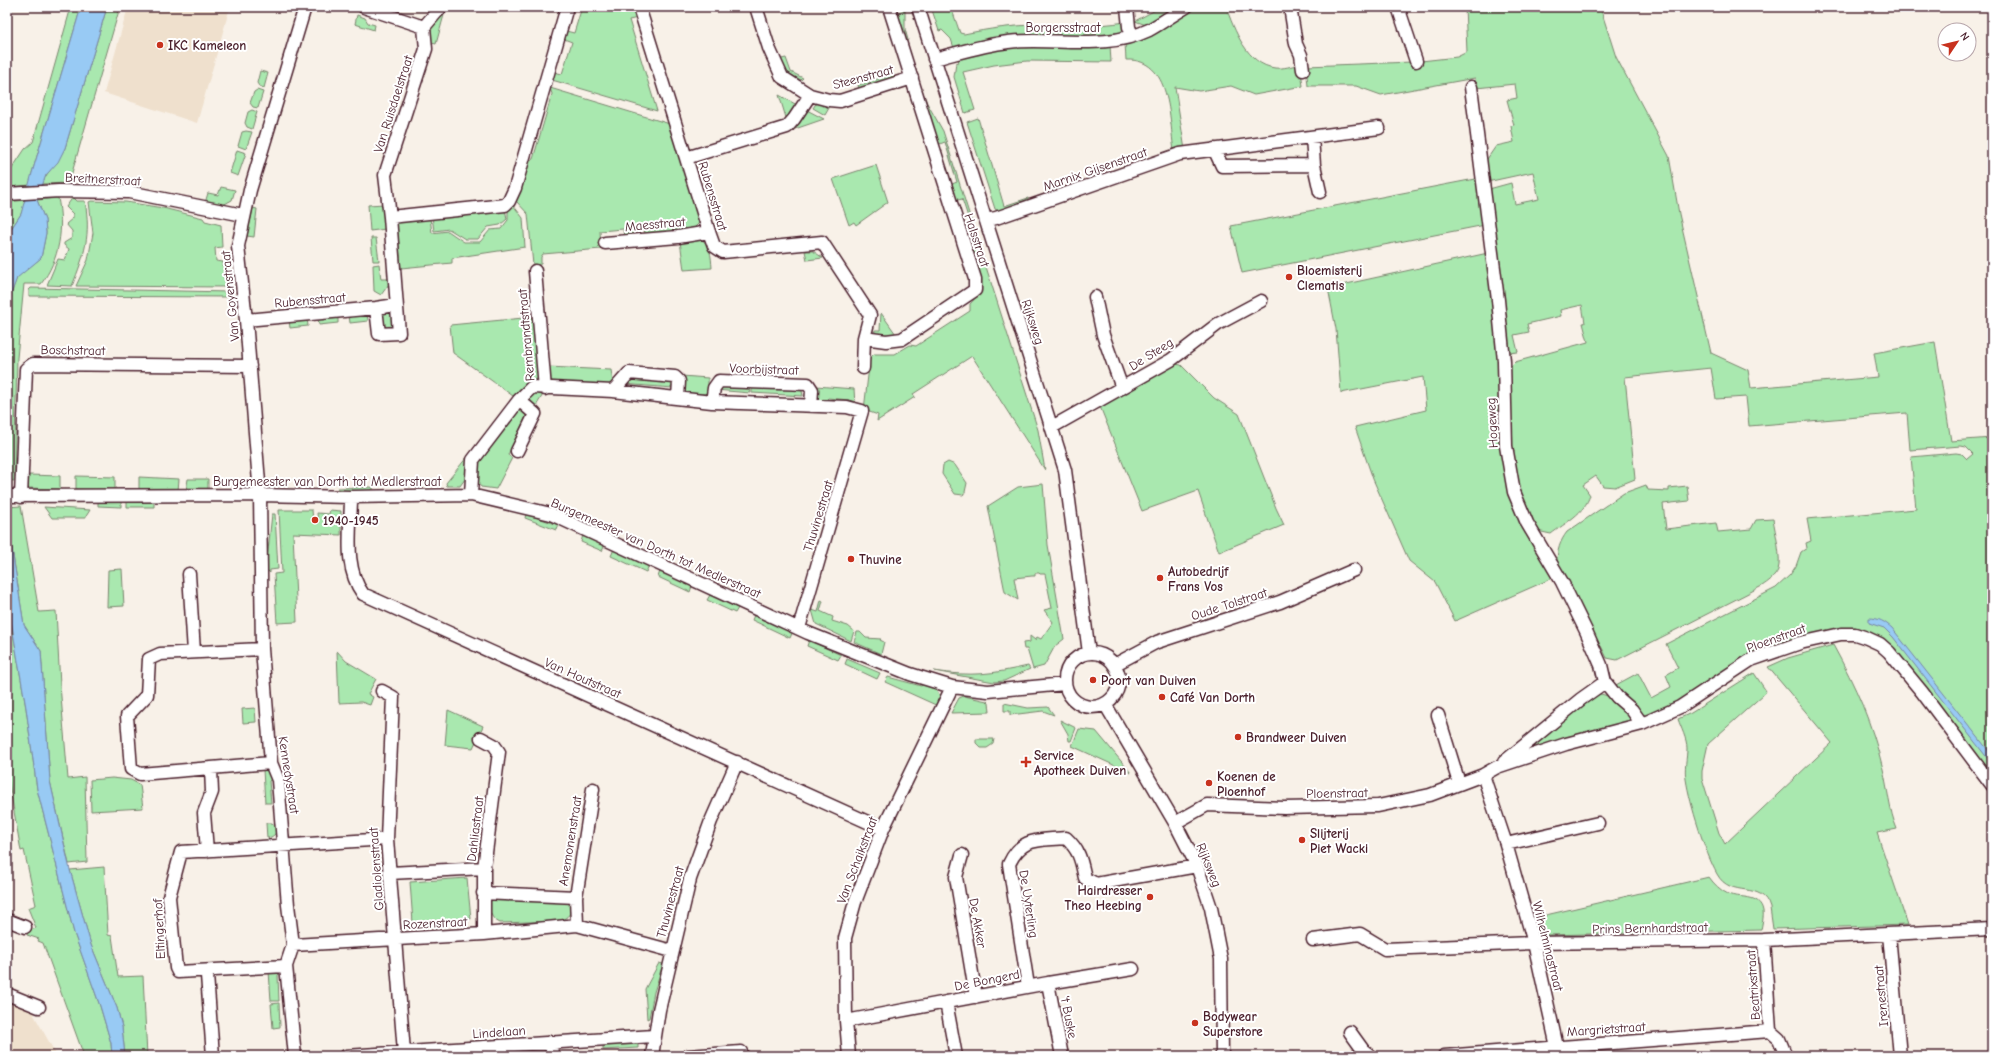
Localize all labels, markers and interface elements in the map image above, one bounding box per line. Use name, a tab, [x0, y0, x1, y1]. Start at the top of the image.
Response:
street label: Borgersstraat	[1026, 20, 1102, 35]
north arrow	[1937, 22, 1977, 62]
text: N	[1957, 30, 1972, 43]
place label: IKC Kameleon	[168, 38, 246, 53]
marker: IKC Kameleon	[155, 40, 165, 50]
street label: Van Ruisdaelstraat	[370, 52, 416, 154]
street label: Steenstraat	[831, 61, 896, 92]
street label: Marnix Gijsenstraat	[1041, 144, 1150, 194]
street label: Rubensstraat	[695, 160, 731, 234]
street label: Breitnerstraat	[65, 170, 143, 189]
street label: Halsstraat	[961, 211, 993, 270]
street label: Maesstraat	[624, 214, 687, 234]
street label: Van Goyenstraat	[218, 249, 242, 342]
place label: Bloemisterij Clematis	[1297, 263, 1362, 293]
marker: Bloemisterij Clematis	[1284, 272, 1294, 282]
street label: Rembrandtstraat	[514, 287, 537, 382]
street label: Rubensstraat	[274, 289, 348, 311]
street label: Rijksweg	[1019, 298, 1047, 346]
street label: De Steeg	[1126, 335, 1176, 373]
street label: Boschstraat	[41, 342, 107, 358]
street label: Voorbijstraat	[729, 360, 800, 378]
street label: Hogeweg	[1483, 397, 1501, 449]
street label: Burgemeester van Dorth tot Medlerstraat	[213, 474, 442, 489]
street label: Thuvinestraat	[800, 477, 836, 553]
street label: Burgemeester van Dorth tot Medlerstraat	[549, 495, 764, 602]
place label: 1940-1945	[323, 513, 379, 528]
marker: 1940-1945	[310, 515, 320, 525]
place label: Thuvine	[859, 552, 902, 567]
marker: Thuvine	[846, 554, 856, 564]
place label: Autobedrijf Frans Vos	[1168, 564, 1229, 594]
marker: Autobedrijf Frans Vos	[1155, 573, 1165, 583]
street label: Oude Tolstraat	[1189, 584, 1270, 623]
street label: Ploenstraat	[1744, 620, 1809, 656]
street label: Van Houtstraat	[542, 654, 625, 702]
place label: Poort van Duiven	[1101, 673, 1196, 688]
marker: Poort van Duiven	[1088, 675, 1098, 685]
place label: Café Van Dorth	[1170, 690, 1255, 705]
marker: Café Van Dorth	[1157, 692, 1167, 702]
place label: Brandweer Duiven	[1246, 730, 1347, 745]
marker: Brandweer Duiven	[1233, 732, 1243, 742]
street label: Kennedystraat	[275, 735, 303, 816]
place label: Service Apotheek Duiven	[1034, 748, 1126, 778]
marker: Service Apotheek Duiven	[1021, 757, 1031, 767]
place label: Koenen de Ploenhof	[1217, 769, 1276, 799]
marker: Koenen de Ploenhof	[1204, 778, 1214, 788]
street label: Ploenstraat	[1306, 785, 1369, 801]
street label: Dahliastraat	[464, 794, 487, 862]
street label: Anemonenstraat	[555, 794, 585, 887]
street label: Van Schaikstraat	[834, 813, 881, 906]
street label: Gladiolenstraat	[366, 826, 386, 911]
place label: Slijterij Piet Wacki	[1310, 826, 1368, 856]
marker: Slijterij Piet Wacki	[1297, 835, 1307, 845]
street label: Rijksweg	[1193, 841, 1225, 889]
street label: Thuvinestraat	[653, 863, 687, 940]
street label: De Uyterling	[1016, 869, 1042, 939]
place label: Hairdresser Theo Heebing	[1064, 883, 1143, 913]
marker: Hairdresser Theo Heebing	[1145, 892, 1155, 902]
street label: Eltingerhof	[150, 897, 168, 960]
street label: De Akker	[966, 897, 990, 950]
street label: Wilhelminastraat	[1530, 899, 1567, 994]
street label: Rozenstraat	[402, 914, 469, 932]
street label: Prins Bernhardstraat	[1592, 919, 1709, 937]
street label: Beatrixstraat	[1743, 948, 1763, 1021]
street label: Irenestraat	[1871, 963, 1891, 1027]
street label: De Bongerd	[953, 966, 1021, 994]
street label: 't Buske	[1058, 994, 1081, 1040]
place label: Bodywear Superstore	[1203, 1009, 1263, 1039]
marker: Bodywear Superstore	[1190, 1018, 1200, 1028]
street label: Margrietstraat	[1566, 1019, 1647, 1039]
street label: Lindelaan	[472, 1023, 526, 1041]

